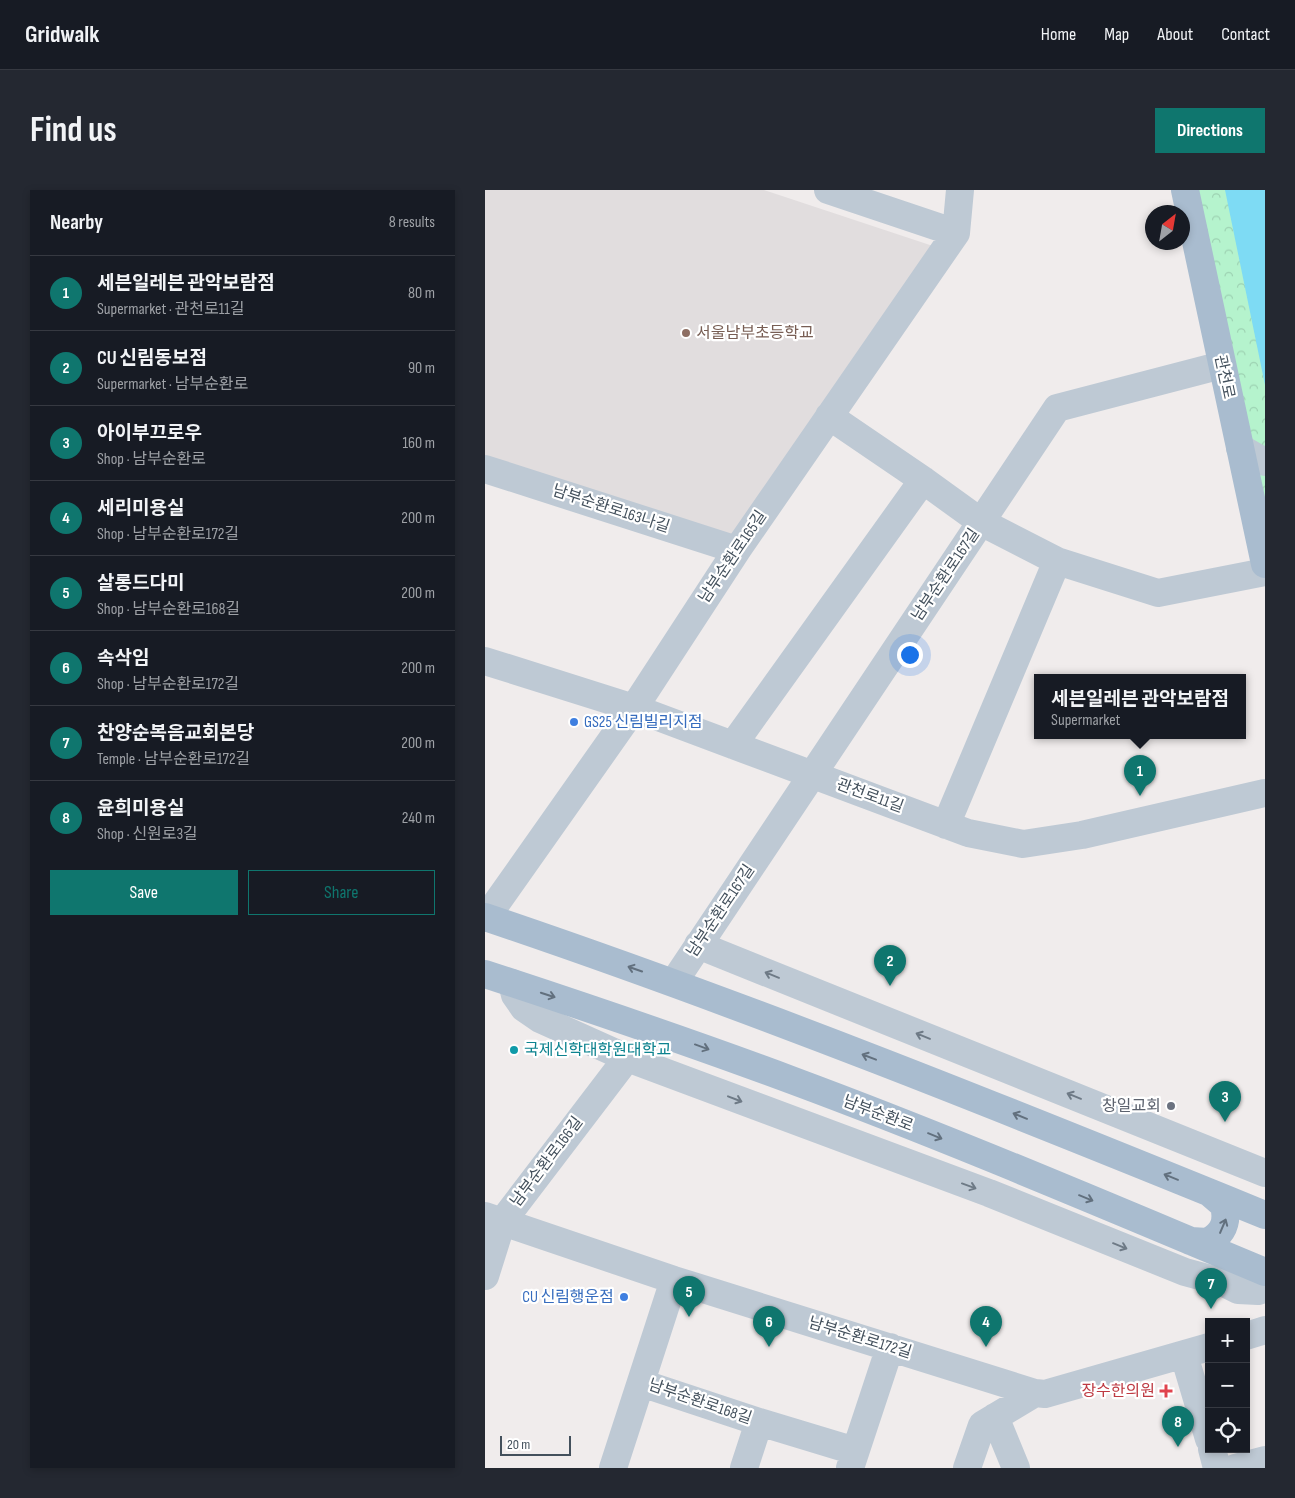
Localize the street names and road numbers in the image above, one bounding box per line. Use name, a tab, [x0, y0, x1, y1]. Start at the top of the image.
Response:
street label: 관천로	[1210, 353, 1238, 401]
street label: 남부순환로163나길	[550, 481, 672, 537]
street label: 남부순환로165길	[695, 507, 771, 607]
street label: 남부순환로167길	[908, 525, 984, 625]
street label: 관천로11길	[834, 775, 906, 817]
street label: 남부순환로167길	[683, 861, 759, 961]
street label: 남부순환로	[840, 1092, 916, 1136]
street label: 남부순환로166길	[507, 1113, 587, 1211]
street label: 남부순환로172길	[806, 1313, 914, 1363]
street label: 남부순환로168길	[646, 1375, 754, 1429]

